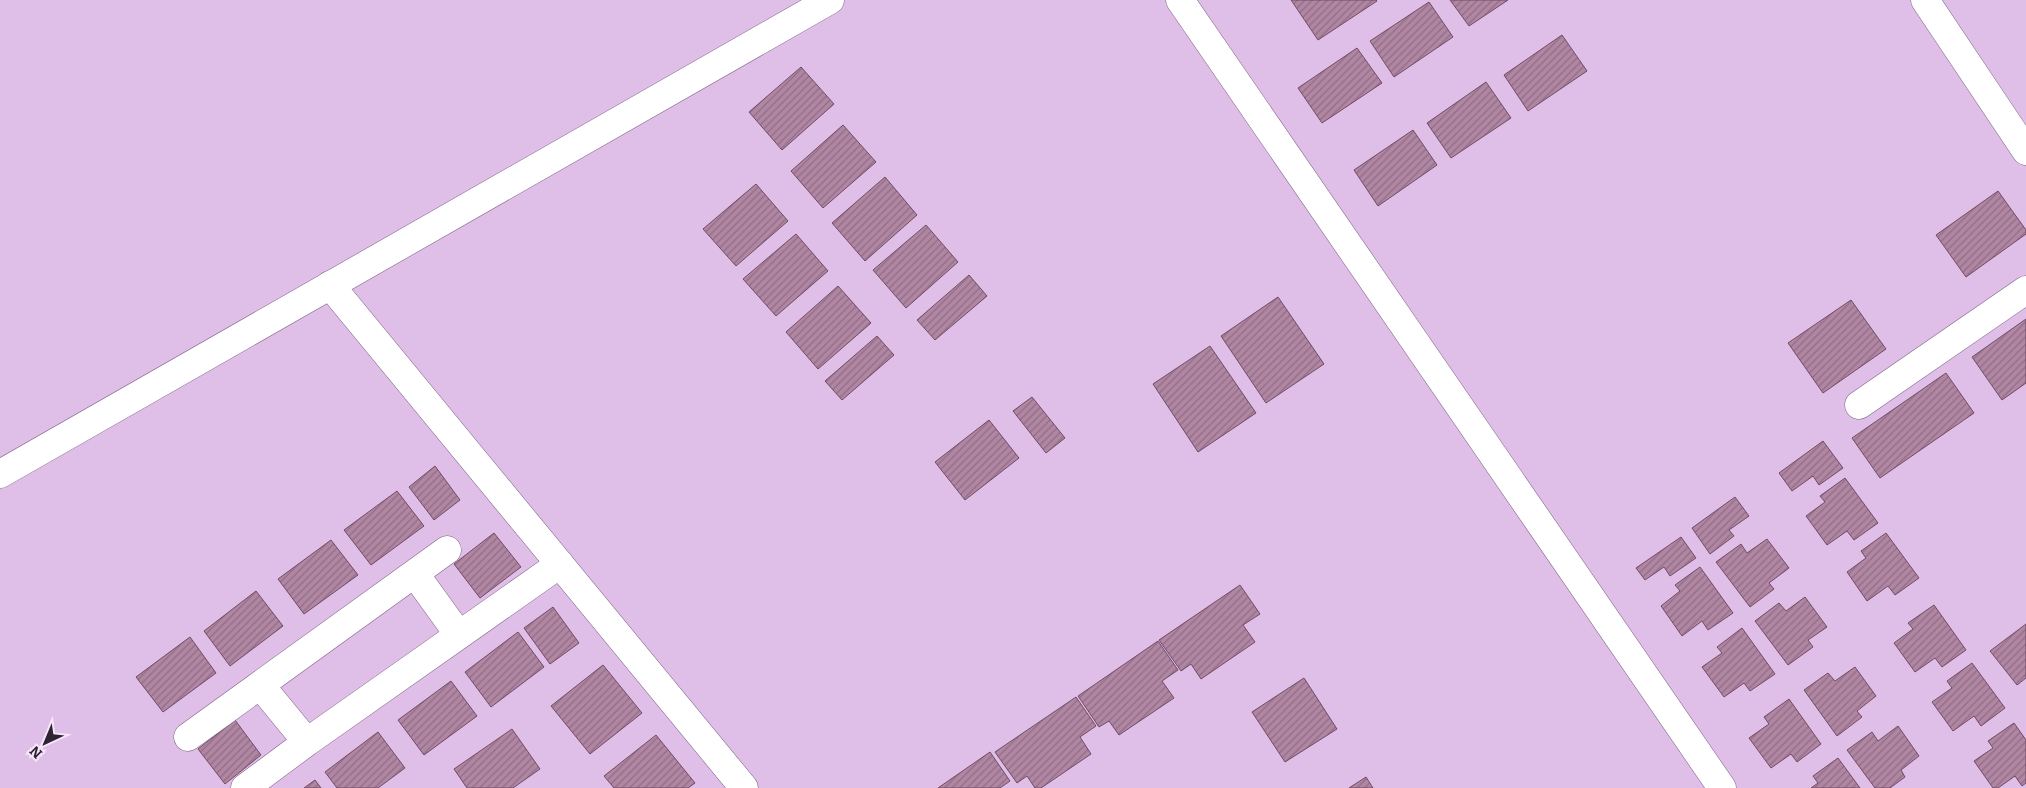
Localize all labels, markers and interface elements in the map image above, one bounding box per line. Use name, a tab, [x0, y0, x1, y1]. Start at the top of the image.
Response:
north arrow	[20, 718, 70, 768]
text: N	[26, 742, 46, 762]

